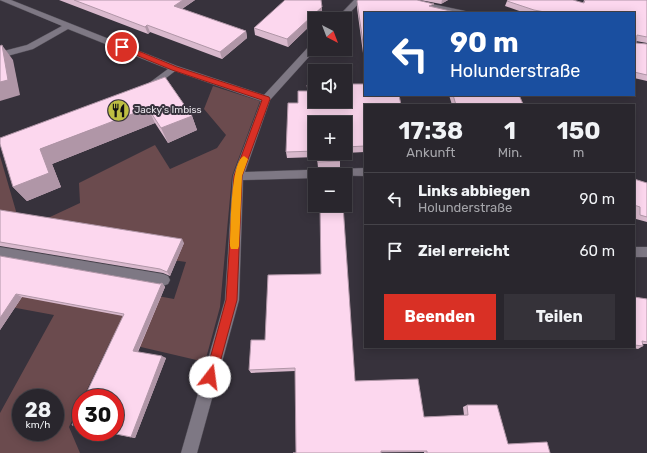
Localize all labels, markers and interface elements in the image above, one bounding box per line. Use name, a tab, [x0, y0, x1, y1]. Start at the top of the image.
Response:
north arrow	[308, 12, 352, 56]
map controls	[308, 12, 352, 212]
text: 90 m	[450, 26, 519, 59]
icon: left	[384, 28, 436, 80]
pin	[105, 30, 139, 64]
icon: arrive	[111, 36, 133, 58]
text: Holunderstraße	[450, 60, 580, 82]
button: sound	[308, 64, 352, 108]
restaurant icon: Jacky's Imbiss	[106, 97, 132, 123]
place label: Jacky's Imbiss	[134, 104, 202, 116]
button: +	[308, 116, 352, 160]
text: 17:38	[398, 117, 463, 145]
text: 1	[504, 117, 516, 145]
text: 150	[557, 117, 601, 145]
text: Ankunft	[406, 145, 455, 160]
text: Min.	[498, 145, 522, 160]
text: m	[573, 145, 584, 160]
button: −	[308, 168, 352, 212]
text: Links abbiegen	[418, 182, 530, 200]
icon: left	[384, 188, 406, 210]
text: 90 m	[580, 190, 615, 208]
text: Holunderstraße	[418, 200, 512, 215]
icon: arrive	[384, 240, 406, 262]
text: Ziel erreicht	[418, 242, 510, 260]
text: 60 m	[579, 242, 615, 260]
button: Beenden	[384, 294, 496, 340]
button: Teilen	[504, 294, 615, 340]
position arrow	[189, 356, 231, 398]
speed limit sign: 30	[72, 389, 124, 441]
text: 28	[25, 398, 51, 422]
text: km/h	[26, 419, 50, 431]

